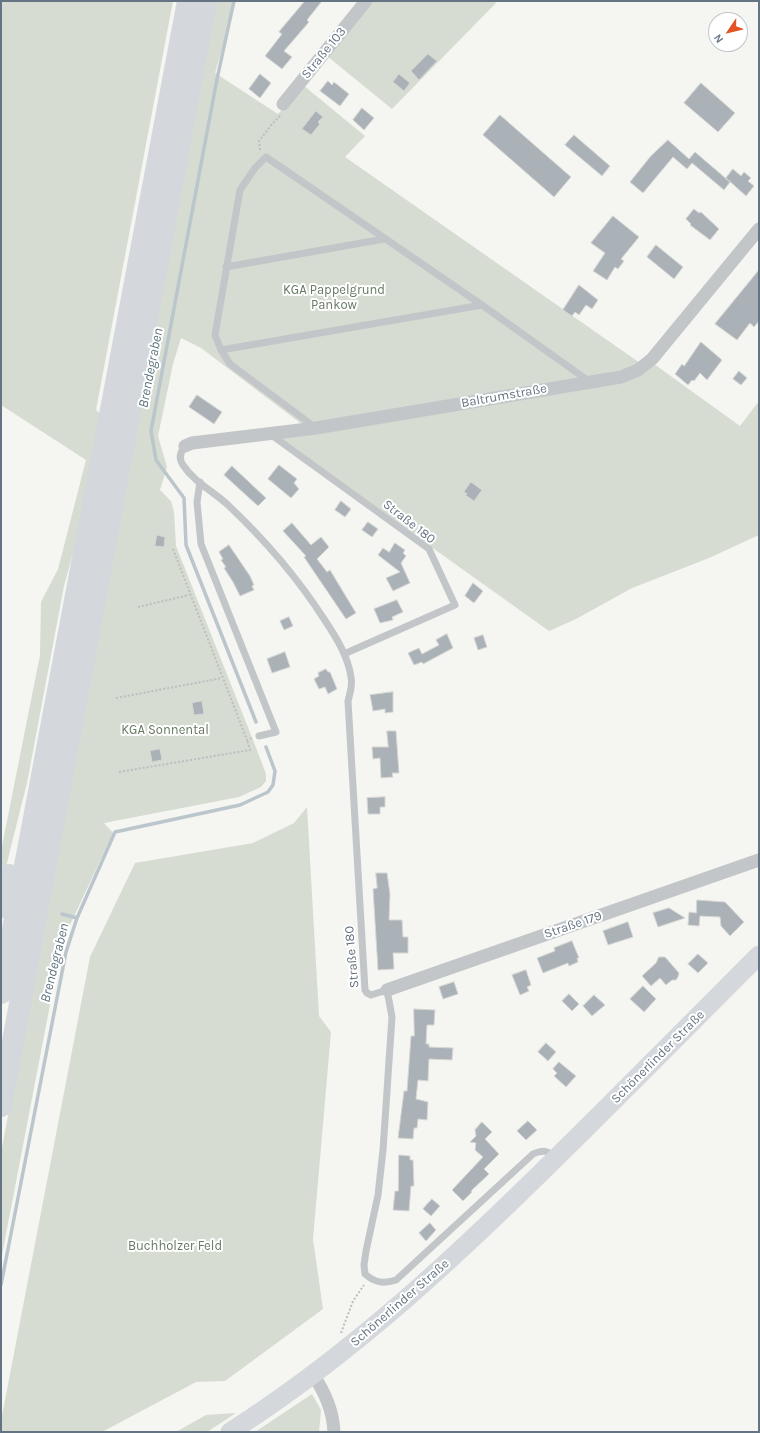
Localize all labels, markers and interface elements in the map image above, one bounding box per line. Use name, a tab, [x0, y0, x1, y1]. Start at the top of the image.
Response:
north arrow	[708, 12, 748, 52]
street label: Straße 103	[298, 24, 350, 82]
text: N	[711, 32, 726, 46]
park label: KGA Pappelgrund Pankow	[283, 282, 385, 313]
water label: Brendegraben	[135, 327, 167, 409]
street label: Baltrumstraße	[460, 381, 548, 411]
street label: Straße 180	[380, 497, 438, 547]
park label: KGA Sonnental	[121, 722, 209, 738]
street label: Straße 179	[542, 908, 604, 942]
water label: Brendegraben	[37, 922, 73, 1004]
street label: Straße 180	[342, 925, 362, 989]
street label: Schönerlinder Straße	[608, 1007, 708, 1107]
park label: Buchholzer Feld	[128, 1238, 222, 1254]
street label: Schönerlinder Straße	[348, 1256, 452, 1350]

